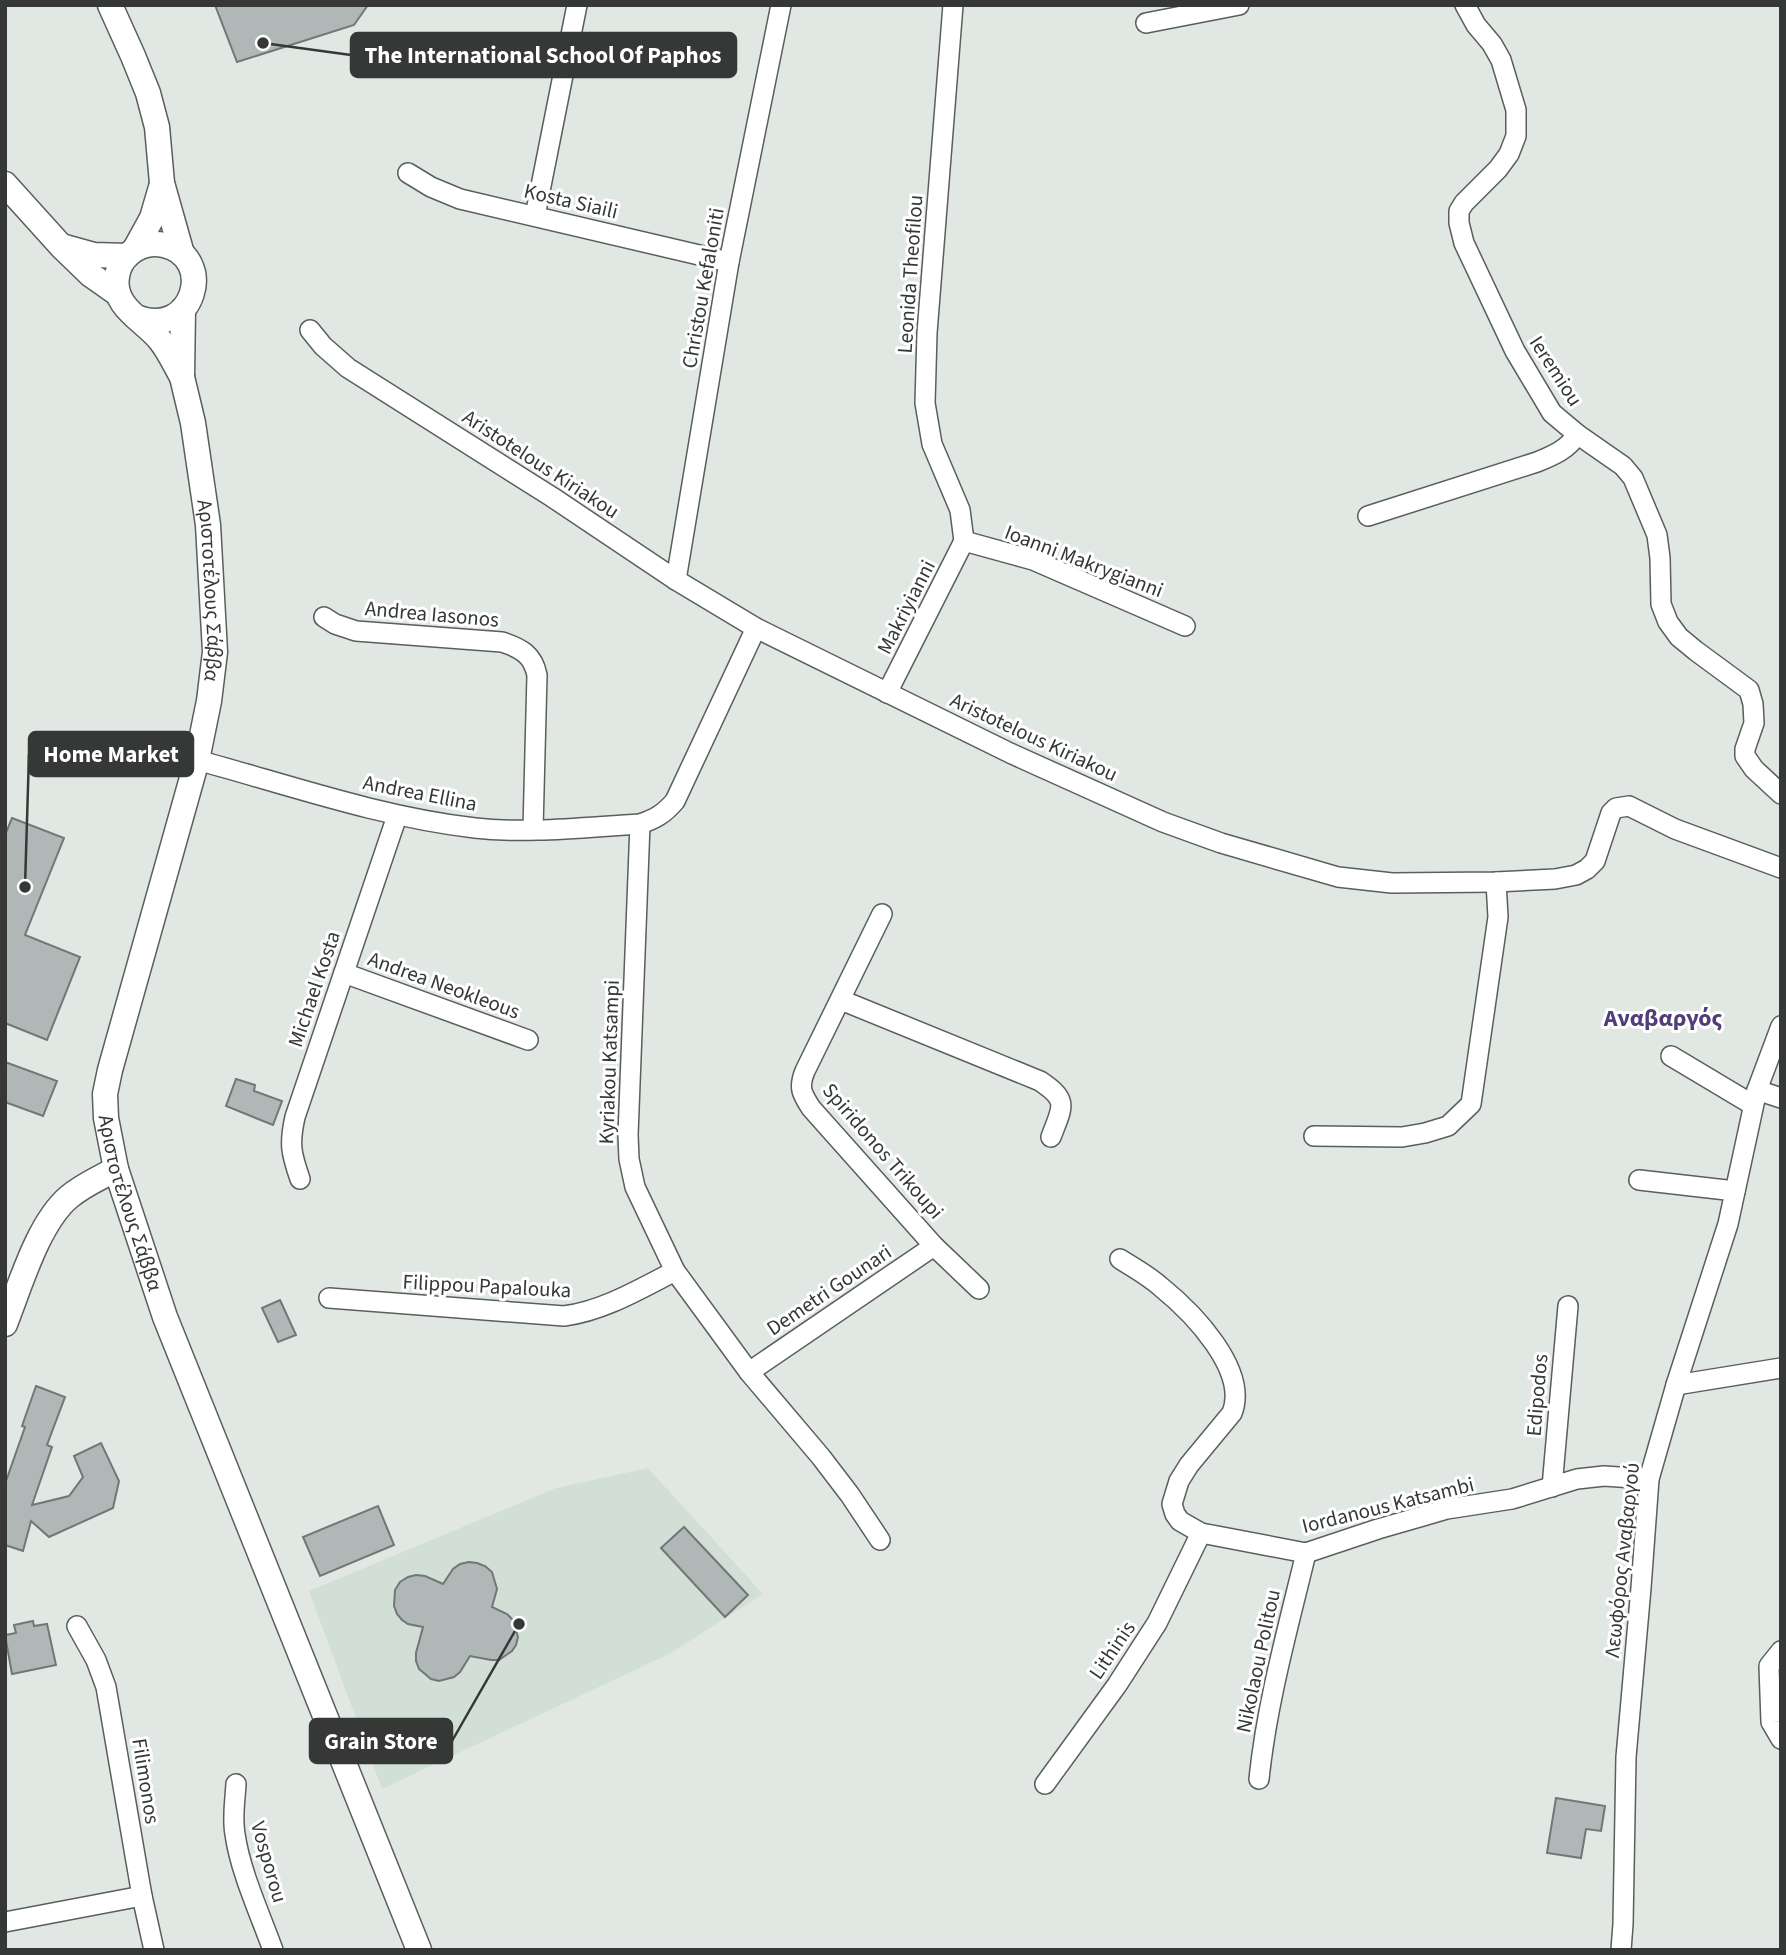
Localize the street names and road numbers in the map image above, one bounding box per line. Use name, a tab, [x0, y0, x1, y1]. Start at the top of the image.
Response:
street label: Kosta Siaili	[521, 176, 621, 226]
street label: Leonida Theofilou	[889, 194, 931, 354]
street label: Christou Kefaloniti	[674, 205, 732, 371]
street label: Ieremiou	[1522, 330, 1590, 412]
street label: Aristotelous Kiriakou	[457, 402, 625, 526]
street label: Αριστοτέλους Σάββα	[189, 497, 231, 684]
street label: Ioanni Makrygianni	[1000, 517, 1168, 605]
street label: Makriyianni	[869, 555, 943, 659]
street label: Andrea Iasonos	[364, 593, 500, 635]
street label: Aristotelous Kiriakou	[945, 685, 1123, 789]
street label: Andrea Ellina	[360, 767, 480, 819]
street label: Michael Kosta	[280, 927, 348, 1051]
street label: Andrea Neokleous	[364, 944, 524, 1026]
street label: Kyriakou Katsampi	[591, 979, 627, 1145]
street label: Spiridonos Trikoupi	[815, 1076, 951, 1226]
street label: Αριστοτέλους Σάββα	[91, 1112, 170, 1295]
street label: Demetri Gounari	[761, 1237, 897, 1343]
street label: Filippou Papalouka	[402, 1267, 572, 1305]
street label: Edipodos	[1518, 1352, 1556, 1437]
street label: Λεωφόρος Αναβαργού	[1597, 1461, 1647, 1659]
street label: Iordanous Katsambi	[1299, 1469, 1477, 1541]
street label: Nikolaou Politou	[1228, 1586, 1288, 1736]
street label: Lithinis	[1082, 1615, 1143, 1685]
street label: Filimonos	[124, 1736, 168, 1826]
street label: Vosporou	[243, 1818, 295, 1906]

